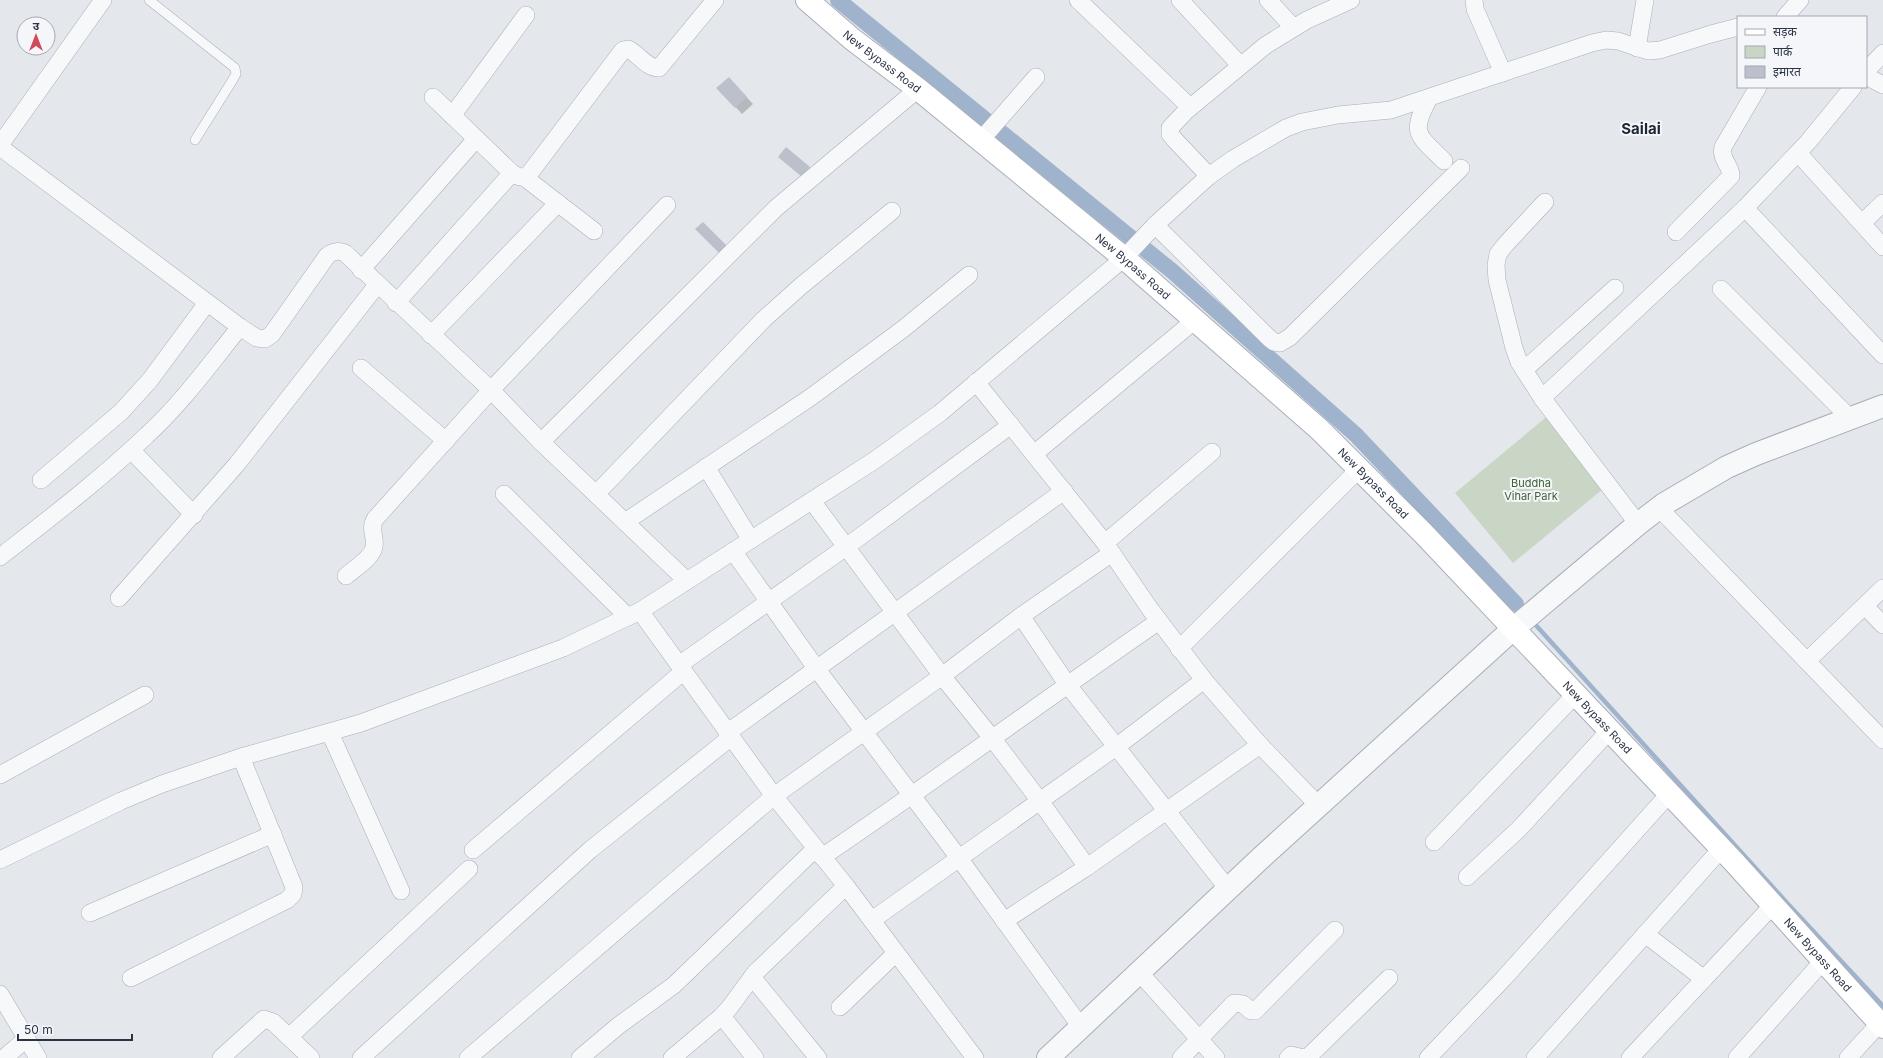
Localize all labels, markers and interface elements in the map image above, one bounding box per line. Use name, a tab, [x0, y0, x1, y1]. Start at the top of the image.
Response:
north arrow	[16, 16, 56, 56]
legend	[1737, 16, 1867, 88]
text: उ	[33, 19, 40, 33]
text: सड़क	[1773, 24, 1798, 39]
street label: New Bypass Road	[840, 27, 924, 96]
text: पार्क	[1773, 44, 1793, 59]
text: इमारत	[1773, 64, 1802, 79]
district label: Sailai	[1621, 119, 1661, 138]
street label: New Bypass Road	[1093, 230, 1173, 302]
street label: New Bypass Road	[1335, 445, 1412, 522]
park label: Buddha Vihar Park	[1504, 476, 1558, 503]
street label: New Bypass Road	[1560, 678, 1635, 756]
street label: New Bypass Road	[1781, 915, 1855, 994]
scale bar	[18, 1016, 132, 1042]
text: 50 m	[24, 1022, 53, 1037]

